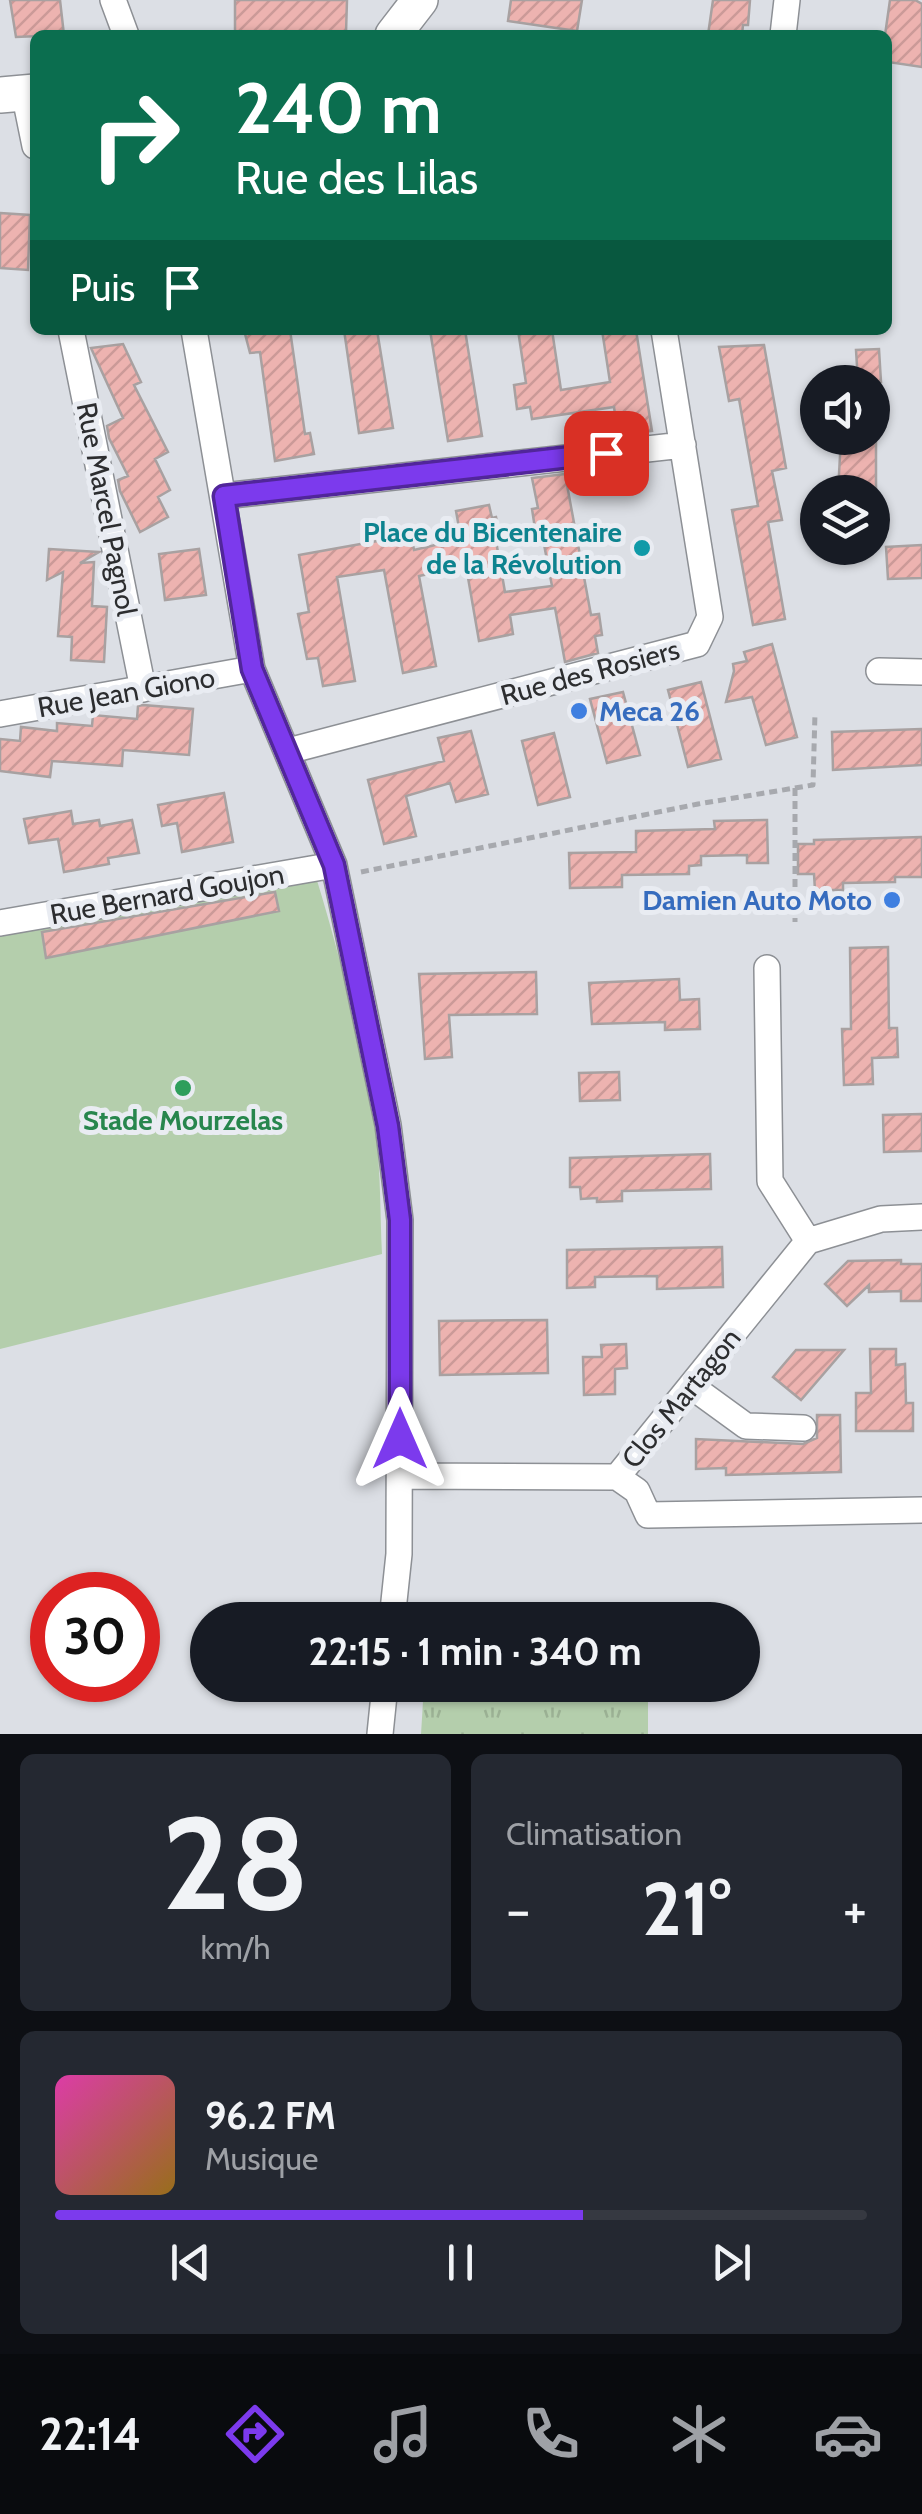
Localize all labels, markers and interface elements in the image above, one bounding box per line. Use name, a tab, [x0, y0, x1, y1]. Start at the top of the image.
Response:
text: 240 m	[235, 65, 442, 151]
icon: right	[70, 70, 200, 200]
text: Rue des Lilas	[235, 151, 478, 205]
icon: arrive	[155, 260, 210, 315]
text: Puis	[70, 264, 135, 311]
map controls	[800, 365, 890, 565]
button: sound	[800, 365, 890, 455]
street label: Rue Marcel Pagnol	[70, 399, 144, 619]
pin	[564, 411, 649, 496]
icon: arrive	[579, 426, 634, 481]
button: layers	[800, 475, 890, 565]
place label: Place du Bicentenaire de la Révolution	[363, 515, 622, 581]
marker: Place du Bicentenaire de la Révolution	[631, 537, 653, 559]
street label: Rue des Rosiers	[497, 632, 683, 712]
street label: Rue Jean Giono	[35, 660, 217, 724]
place label: Meca 26	[599, 694, 700, 728]
marker: Meca 26	[568, 700, 590, 722]
street label: Rue Bernard Goujon	[47, 857, 287, 931]
place label: Damien Auto Moto	[642, 883, 872, 917]
marker: Damien Auto Moto	[881, 889, 903, 911]
marker: Stade Mourzelas	[172, 1077, 194, 1099]
place label: Stade Mourzelas	[83, 1103, 283, 1137]
street label: Clos Martagon	[614, 1321, 748, 1475]
position arrow	[348, 1387, 452, 1491]
speed limit sign: 30	[30, 1572, 160, 1702]
text: 22:15 · 1 min · 340 m	[308, 1628, 642, 1675]
text: 28	[162, 1784, 309, 1942]
text: Climatisation	[506, 1814, 682, 1853]
text: 21°	[642, 1863, 731, 1954]
text: −	[506, 1876, 530, 1943]
text: +	[843, 1876, 867, 1943]
text: km/h	[200, 1928, 271, 1967]
text: 96.2 FM	[205, 2092, 336, 2139]
text: Musique	[205, 2139, 318, 2178]
icon: previous	[163, 2235, 218, 2290]
icon: pause	[433, 2235, 488, 2290]
icon: next	[704, 2235, 759, 2290]
icon: directions	[220, 2399, 290, 2469]
icon: music	[368, 2399, 438, 2469]
icon: phone	[516, 2399, 586, 2469]
icon: climate	[664, 2399, 734, 2469]
icon: car	[813, 2399, 883, 2469]
text: 22:14	[39, 2407, 141, 2461]

